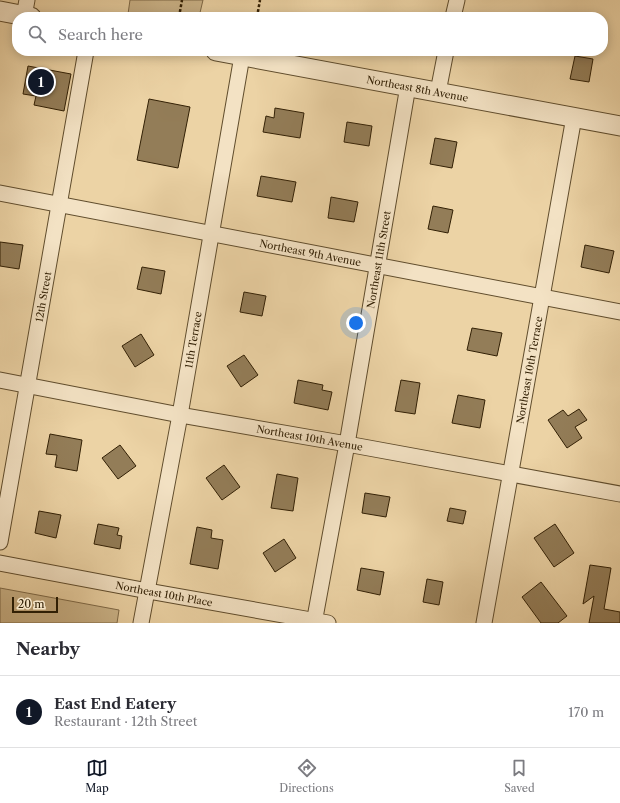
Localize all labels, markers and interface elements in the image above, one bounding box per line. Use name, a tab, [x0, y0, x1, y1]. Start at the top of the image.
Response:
search box	[12, 12, 608, 56]
icon: search	[26, 23, 48, 45]
text: Search here	[58, 25, 143, 44]
pin: 1	[28, 67, 54, 97]
street label: Northeast 8th Avenue	[366, 73, 470, 105]
street label: Northeast 11th Street	[364, 209, 394, 310]
street label: Northeast 9th Avenue	[258, 237, 362, 269]
street label: 12th Street	[33, 270, 54, 323]
street label: 11th Terrace	[182, 310, 205, 369]
your location	[346, 313, 366, 333]
street label: Northeast 10th Terrace	[514, 315, 546, 425]
street label: Northeast 10th Avenue	[255, 422, 364, 454]
street label: Northeast 10th Place	[114, 579, 214, 609]
scale bar	[12, 595, 58, 614]
text: 20 m	[18, 597, 44, 611]
text: Nearby	[16, 639, 80, 659]
text: East End Eatery	[54, 694, 176, 713]
text: 1	[26, 704, 32, 720]
text: 170 m	[568, 704, 604, 720]
text: Restaurant · 12th Street	[54, 713, 197, 729]
tab: Map	[85, 757, 109, 795]
tab: Directions	[279, 757, 334, 795]
tab: Saved	[504, 757, 535, 795]

